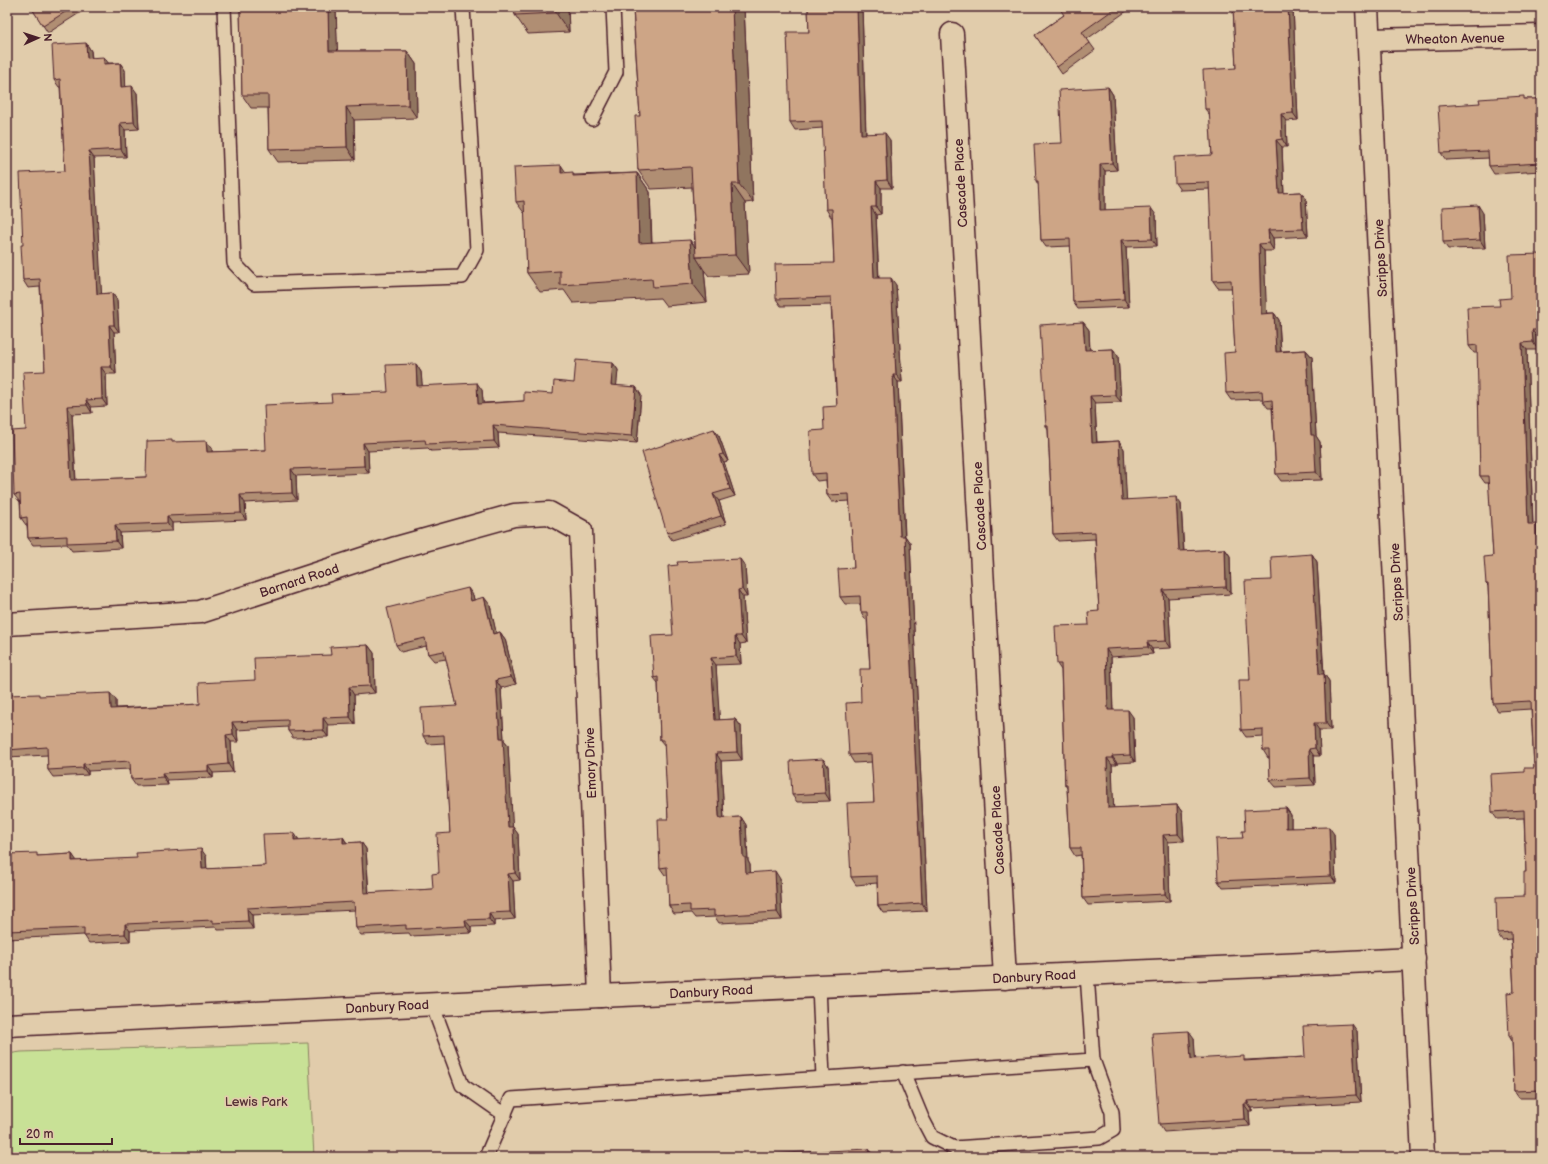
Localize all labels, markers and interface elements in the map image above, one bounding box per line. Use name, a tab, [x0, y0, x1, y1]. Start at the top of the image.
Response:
north arrow	[18, 18, 58, 58]
street label: Wheaton Avenue	[1405, 30, 1505, 48]
text: N	[41, 33, 54, 42]
street label: Cascade Place	[951, 138, 971, 228]
street label: Scripps Drive	[1371, 218, 1391, 297]
street label: Cascade Place	[970, 461, 990, 551]
street label: Scripps Drive	[1387, 542, 1407, 621]
street label: Barnard Road	[258, 561, 341, 601]
street label: Emory Drive	[582, 727, 600, 799]
street label: Cascade Place	[988, 785, 1008, 875]
street label: Scripps Drive	[1403, 866, 1423, 945]
street label: Danbury Road	[992, 967, 1076, 987]
street label: Danbury Road	[669, 982, 753, 1002]
street label: Danbury Road	[345, 997, 429, 1017]
park label: Lewis Park	[225, 1094, 288, 1110]
scale bar	[20, 1120, 112, 1146]
text: 20 m	[26, 1127, 53, 1142]

